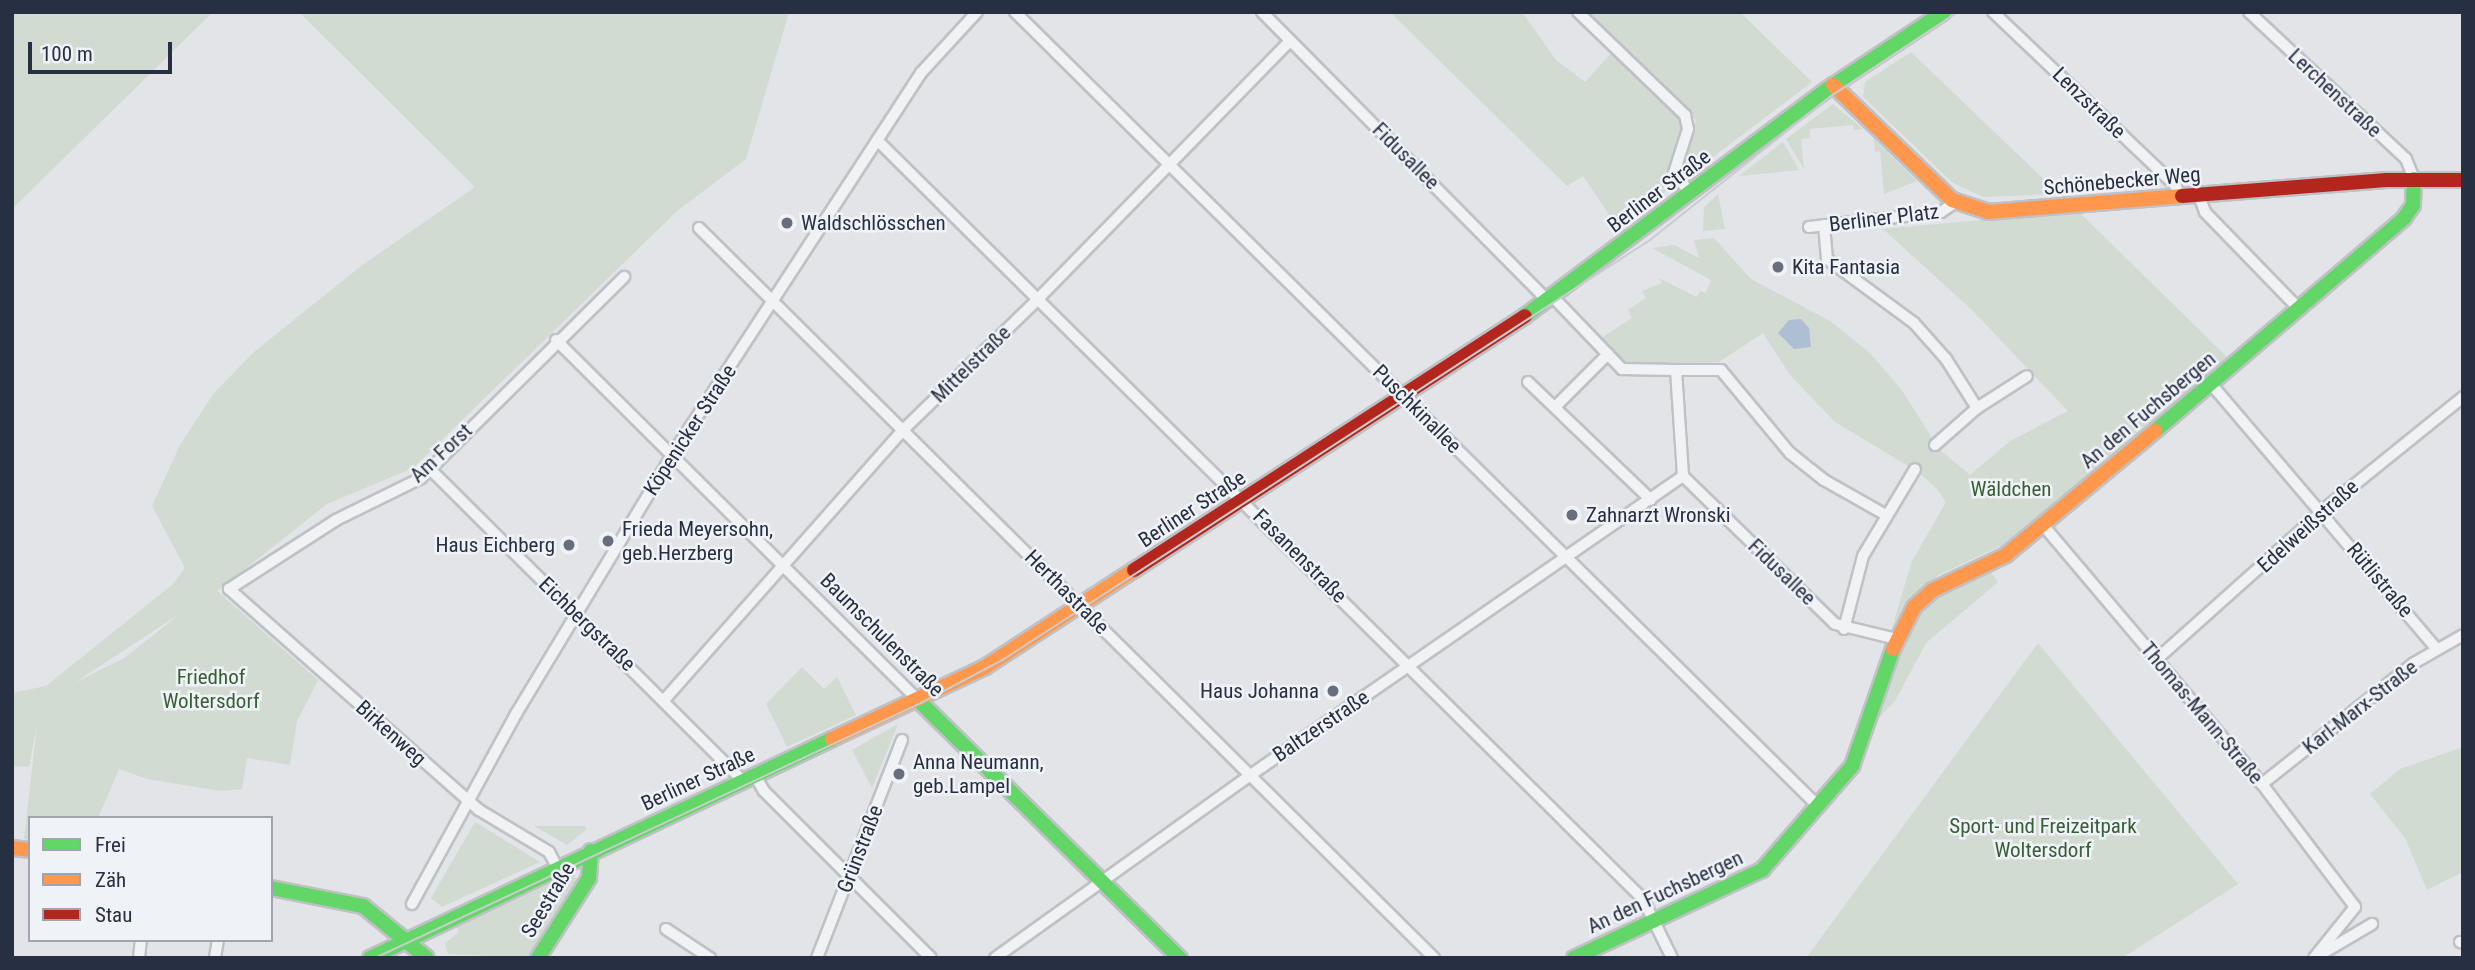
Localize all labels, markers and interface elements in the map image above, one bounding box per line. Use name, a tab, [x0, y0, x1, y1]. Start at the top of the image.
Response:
scale bar	[32, 28, 175, 72]
text: 100 m	[41, 42, 93, 66]
street label: Lerchenstraße	[2283, 43, 2387, 143]
street label: Lenzstraße	[2047, 62, 2131, 144]
street label: Fidusallee	[1367, 117, 1445, 195]
street label: Berliner Straße	[1602, 144, 1716, 238]
street label: Schönebecker Weg	[2043, 162, 2201, 200]
street label: Berliner Platz	[1828, 199, 1940, 237]
place label: Waldschlösschen	[801, 210, 946, 236]
marker: Waldschlösschen	[779, 215, 795, 231]
place label: Kita Fantasia	[1792, 254, 1900, 280]
marker: Kita Fantasia	[1770, 259, 1786, 275]
street label: Mittelstraße	[926, 320, 1016, 408]
street label: An den Fuchsbergen	[2075, 346, 2221, 474]
street label: Puschkinallee	[1367, 359, 1467, 459]
street label: Köpenicker Straße	[638, 360, 742, 500]
street label: Am Forst	[405, 418, 477, 488]
street label: Berliner Straße	[1134, 465, 1250, 553]
street label: Edelweißstraße	[2252, 474, 2364, 578]
park label: Wäldchen	[1971, 476, 2051, 502]
place label: Zahnarzt Wronski	[1586, 502, 1731, 528]
street label: Fasanenstraße	[1248, 504, 1352, 608]
marker: Zahnarzt Wronski	[1564, 507, 1580, 523]
place label: Frieda Meyersohn, geb.Herzberg	[622, 516, 773, 566]
place label: Haus Eichberg	[436, 532, 555, 558]
marker: Frieda Meyersohn, geb.Herzberg	[600, 533, 616, 549]
street label: Fidusallee	[1743, 534, 1821, 610]
marker: Haus Eichberg	[561, 537, 577, 553]
street label: Rütlistraße	[2341, 538, 2419, 622]
street label: Herthastraße	[1020, 545, 1114, 639]
street label: Baumschulenstraße	[815, 568, 949, 702]
street label: Eichbergstraße	[533, 572, 641, 676]
street label: Thomas-Mann-Straße	[2135, 637, 2269, 789]
street label: Karl-Marx-Straße	[2298, 654, 2422, 760]
park label: Friedhof Woltersdorf	[162, 664, 260, 714]
place label: Haus Johanna	[1200, 678, 1319, 704]
marker: Haus Johanna	[1325, 683, 1341, 699]
street label: Baltzerstraße	[1268, 685, 1374, 767]
street label: Birkenweg	[351, 695, 431, 771]
street label: Berliner Straße	[637, 742, 759, 816]
place label: Anna Neumann, geb.Lampel	[913, 749, 1044, 799]
marker: Anna Neumann, geb.Lampel	[891, 766, 907, 782]
street label: Grünstraße	[832, 802, 888, 896]
park label: Sport- und Freizeitpark Woltersdorf	[1949, 813, 2137, 863]
legend	[28, 816, 273, 942]
text: Frei	[95, 833, 126, 857]
street label: An den Fuchsbergen	[1583, 845, 1747, 939]
street label: Seestraße	[516, 858, 580, 942]
text: Zäh	[95, 868, 126, 892]
text: Stau	[95, 903, 132, 927]

